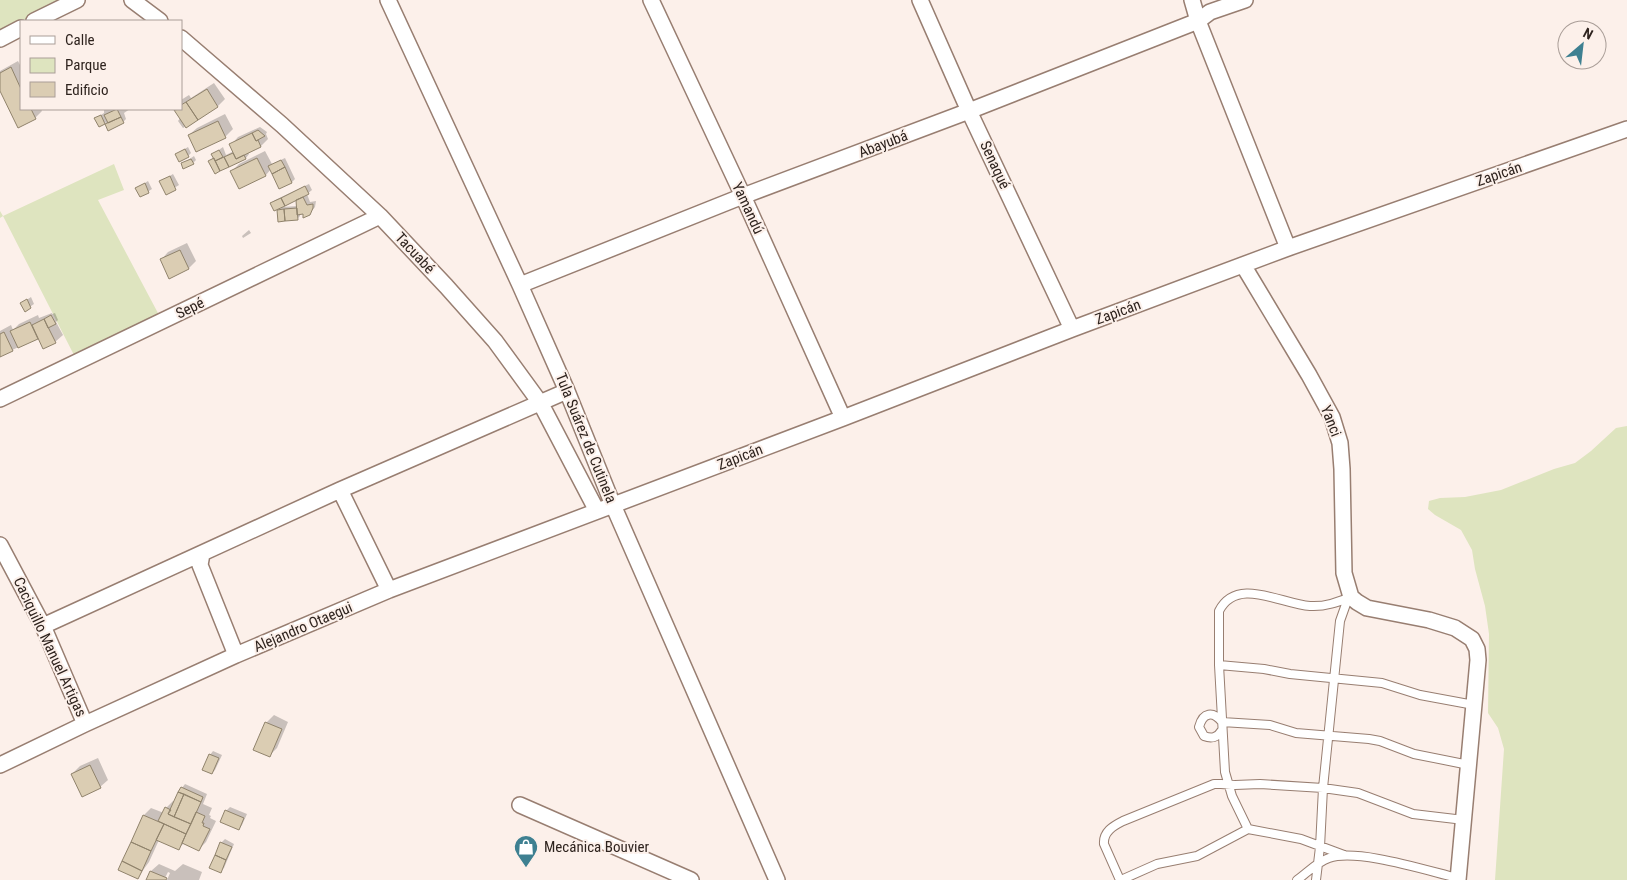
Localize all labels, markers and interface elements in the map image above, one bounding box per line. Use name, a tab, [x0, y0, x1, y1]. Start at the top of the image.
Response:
legend	[20, 20, 182, 110]
north arrow	[1557, 20, 1607, 70]
text: N	[1581, 24, 1596, 43]
text: Calle	[65, 31, 95, 49]
text: Parque	[65, 56, 107, 74]
text: Edificio	[65, 81, 108, 99]
street label: Abayubá	[856, 126, 910, 162]
street label: Senaqué	[976, 138, 1014, 192]
street label: Zapicán	[1474, 158, 1524, 190]
street label: Yamandú	[728, 179, 768, 237]
street label: Tacuabé	[391, 229, 439, 277]
street label: Sepé	[173, 293, 207, 323]
street label: Zapicán	[1093, 295, 1143, 329]
street label: Tula Suárez de Cutinela	[552, 370, 620, 506]
street label: Yanci	[1317, 403, 1345, 439]
street label: Zapicán	[715, 440, 765, 474]
street label: Caciquillo Manuel Artigas	[10, 574, 90, 720]
street label: Alejandro Otaegui	[251, 598, 355, 656]
shop icon: Mecánica Bouvier	[513, 834, 539, 868]
place label: Mecánica Bouvier	[544, 838, 650, 856]

